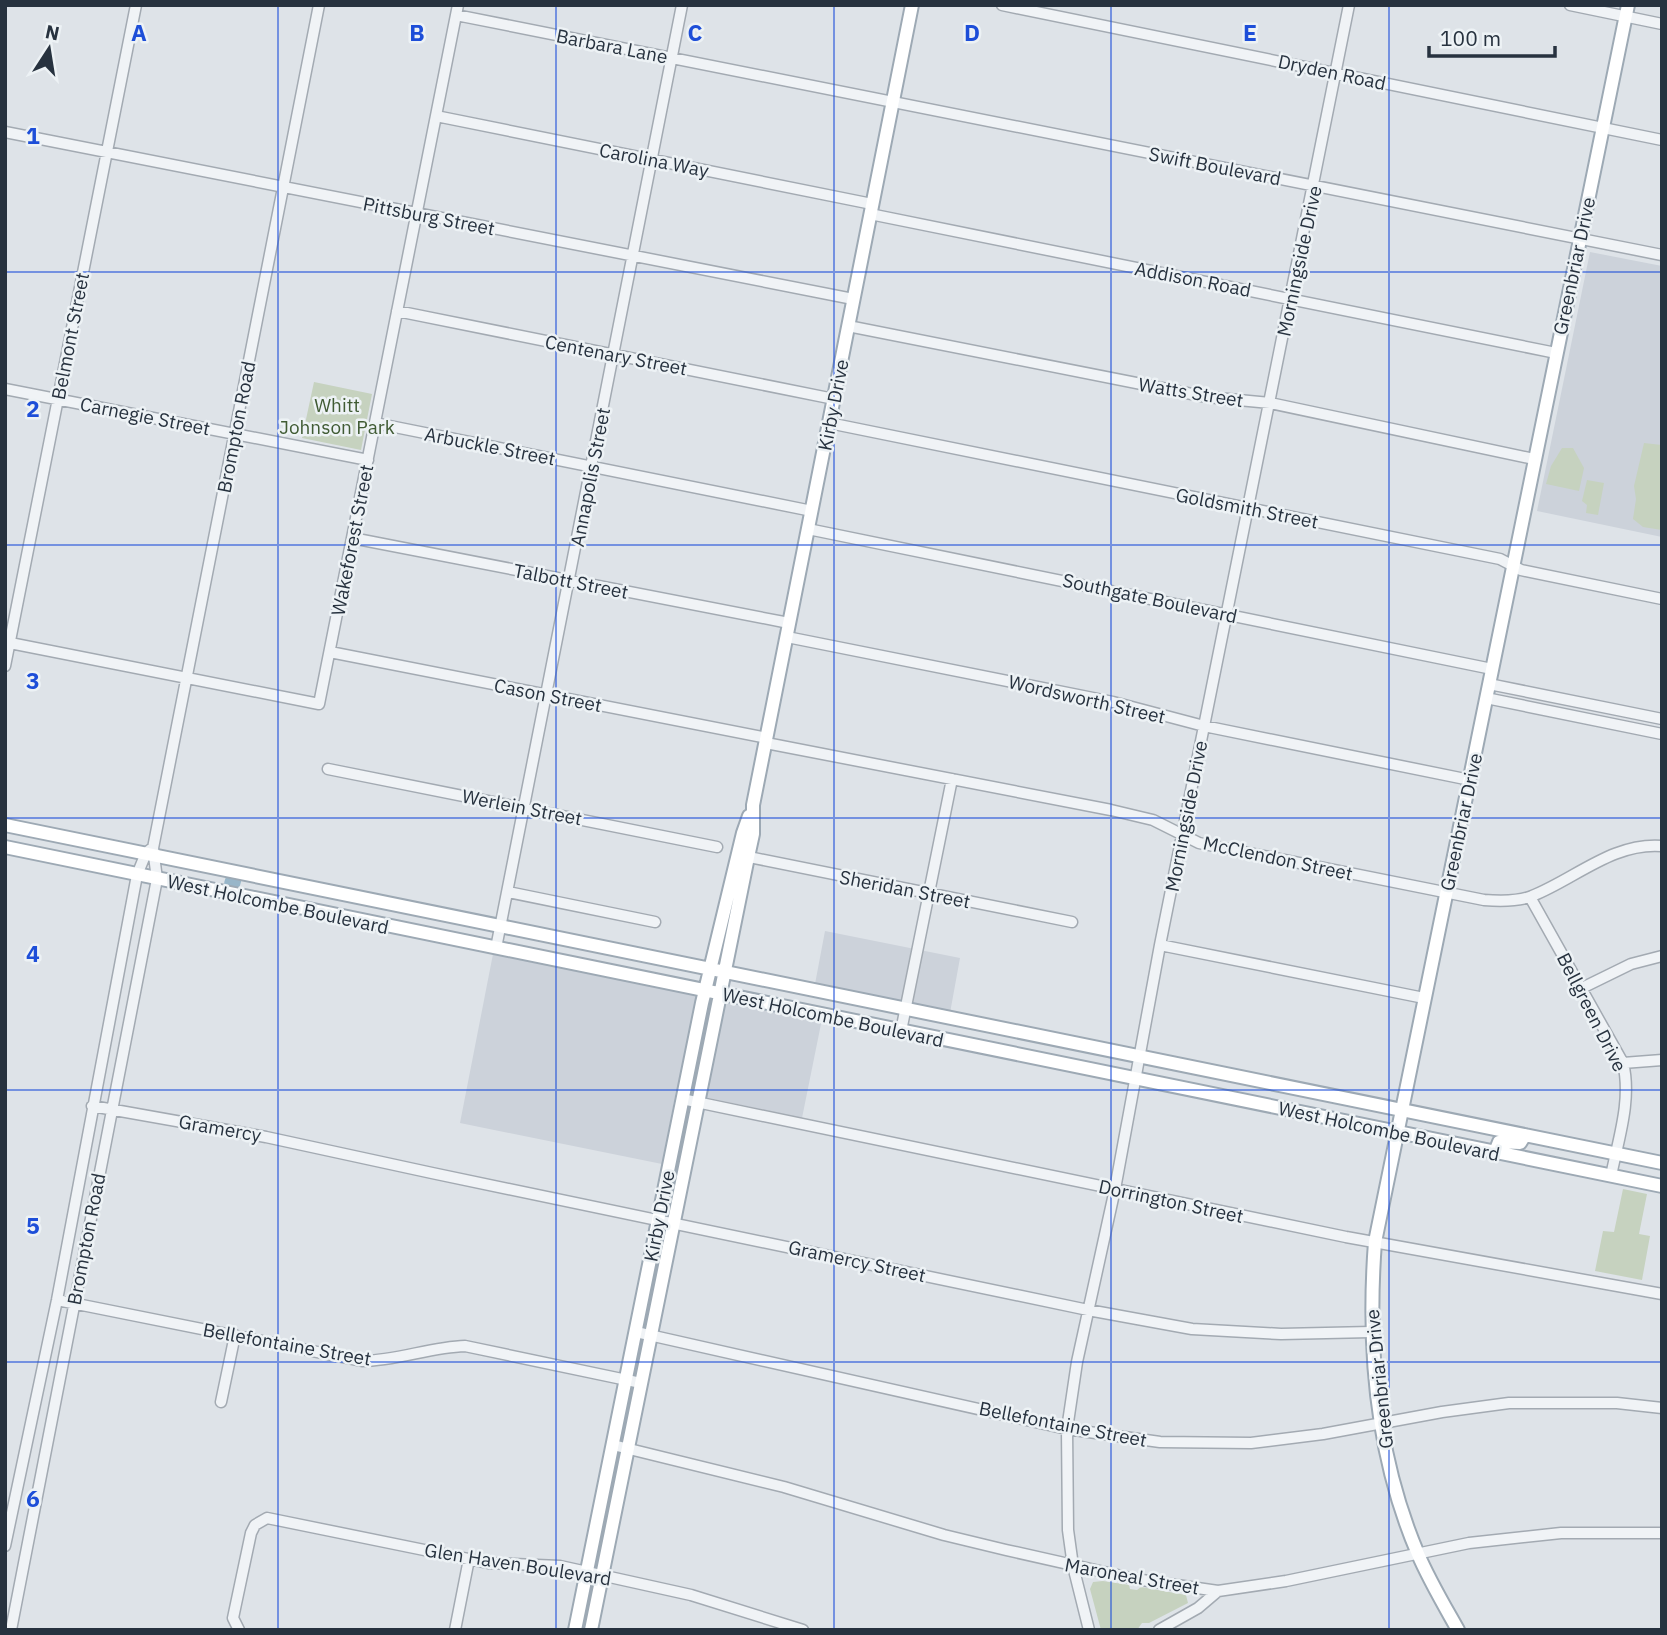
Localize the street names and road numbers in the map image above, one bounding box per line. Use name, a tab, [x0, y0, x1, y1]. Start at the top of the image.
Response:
street label: Barbara Lane	[554, 23, 670, 69]
street label: Dryden Road	[1276, 49, 1388, 95]
street label: Carolina Way	[597, 138, 711, 182]
street label: Swift Boulevard	[1147, 141, 1283, 191]
street label: Morningside Drive	[1271, 183, 1327, 339]
street label: Pittsburg Street	[361, 191, 497, 241]
street label: Greenbriar Drive	[1548, 195, 1600, 337]
street label: Addison Road	[1133, 256, 1253, 302]
street label: Belmont Street	[46, 270, 94, 402]
street label: Centenary Street	[543, 329, 689, 381]
street label: Kirby Drive	[812, 357, 854, 453]
street label: Brompton Road	[211, 359, 261, 495]
street label: Watts Street	[1137, 372, 1245, 412]
street label: Carnegie Street	[78, 392, 212, 440]
street label: Annapolis Street	[565, 405, 615, 549]
street label: Arbuckle Street	[423, 422, 557, 470]
street label: Wakeforest Street	[326, 462, 378, 618]
street label: Goldsmith Street	[1174, 482, 1320, 534]
street label: Talbott Street	[512, 558, 630, 604]
street label: Southgate Boulevard	[1060, 568, 1240, 628]
street label: Wordsworth Street	[1006, 669, 1168, 729]
street label: Cason Street	[492, 673, 604, 717]
street label: Morningside Drive	[1160, 738, 1212, 894]
street label: Greenbriar Drive	[1435, 751, 1487, 893]
street label: Werlein Street	[460, 784, 584, 830]
street label: McClendon Street	[1201, 830, 1355, 886]
street label: Sheridan Street	[838, 865, 972, 913]
street label: West Holcombe Boulevard	[165, 869, 391, 939]
street label: Bellgreen Drive	[1552, 949, 1632, 1075]
street label: West Holcombe Boulevard	[720, 982, 946, 1052]
street label: West Holcombe Boulevard	[1276, 1096, 1502, 1166]
street label: Gramercy	[177, 1109, 264, 1147]
street label: Kirby Drive	[638, 1168, 680, 1264]
street label: Brompton Road	[61, 1171, 111, 1307]
street label: Dorrington Street	[1096, 1174, 1246, 1228]
street label: Gramercy Street	[786, 1235, 928, 1287]
street label: Greenbriar Drive	[1360, 1308, 1398, 1450]
street label: Bellefontaine Street	[201, 1317, 373, 1371]
street label: Bellefontaine Street	[977, 1396, 1149, 1452]
street label: Glen Haven Boulevard	[423, 1537, 613, 1591]
street label: Maroneal Street	[1063, 1552, 1201, 1600]

